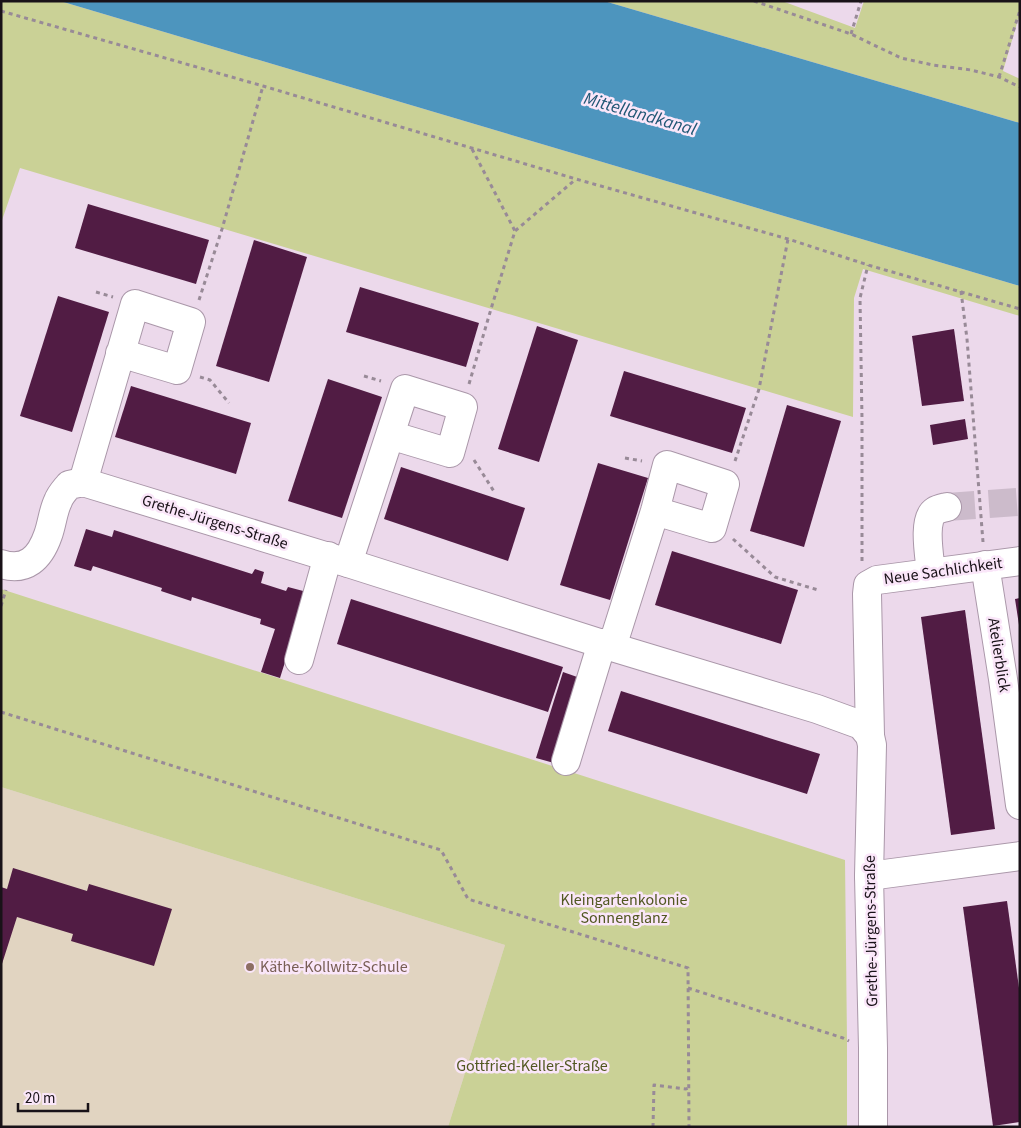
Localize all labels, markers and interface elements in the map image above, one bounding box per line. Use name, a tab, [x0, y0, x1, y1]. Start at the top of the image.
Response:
water label: Mittellandkanal	[581, 86, 700, 142]
street label: Grethe-Jürgens-Straße	[139, 489, 291, 555]
street label: Neue Sachlichkeit	[882, 552, 1004, 590]
street label: Atelierblick	[982, 616, 1016, 694]
street label: Grethe-Jürgens-Straße	[859, 855, 883, 1007]
park label: Kleingartenkolonie Sonnenglanz	[561, 889, 688, 929]
place label: Käthe-Kollwitz-Schule	[260, 956, 408, 978]
marker: Käthe-Kollwitz-Schule	[244, 961, 256, 973]
park label: Gottfried-Keller-Straße	[456, 1055, 608, 1077]
scale bar	[18, 1080, 88, 1112]
text: 20 m	[25, 1088, 55, 1109]

